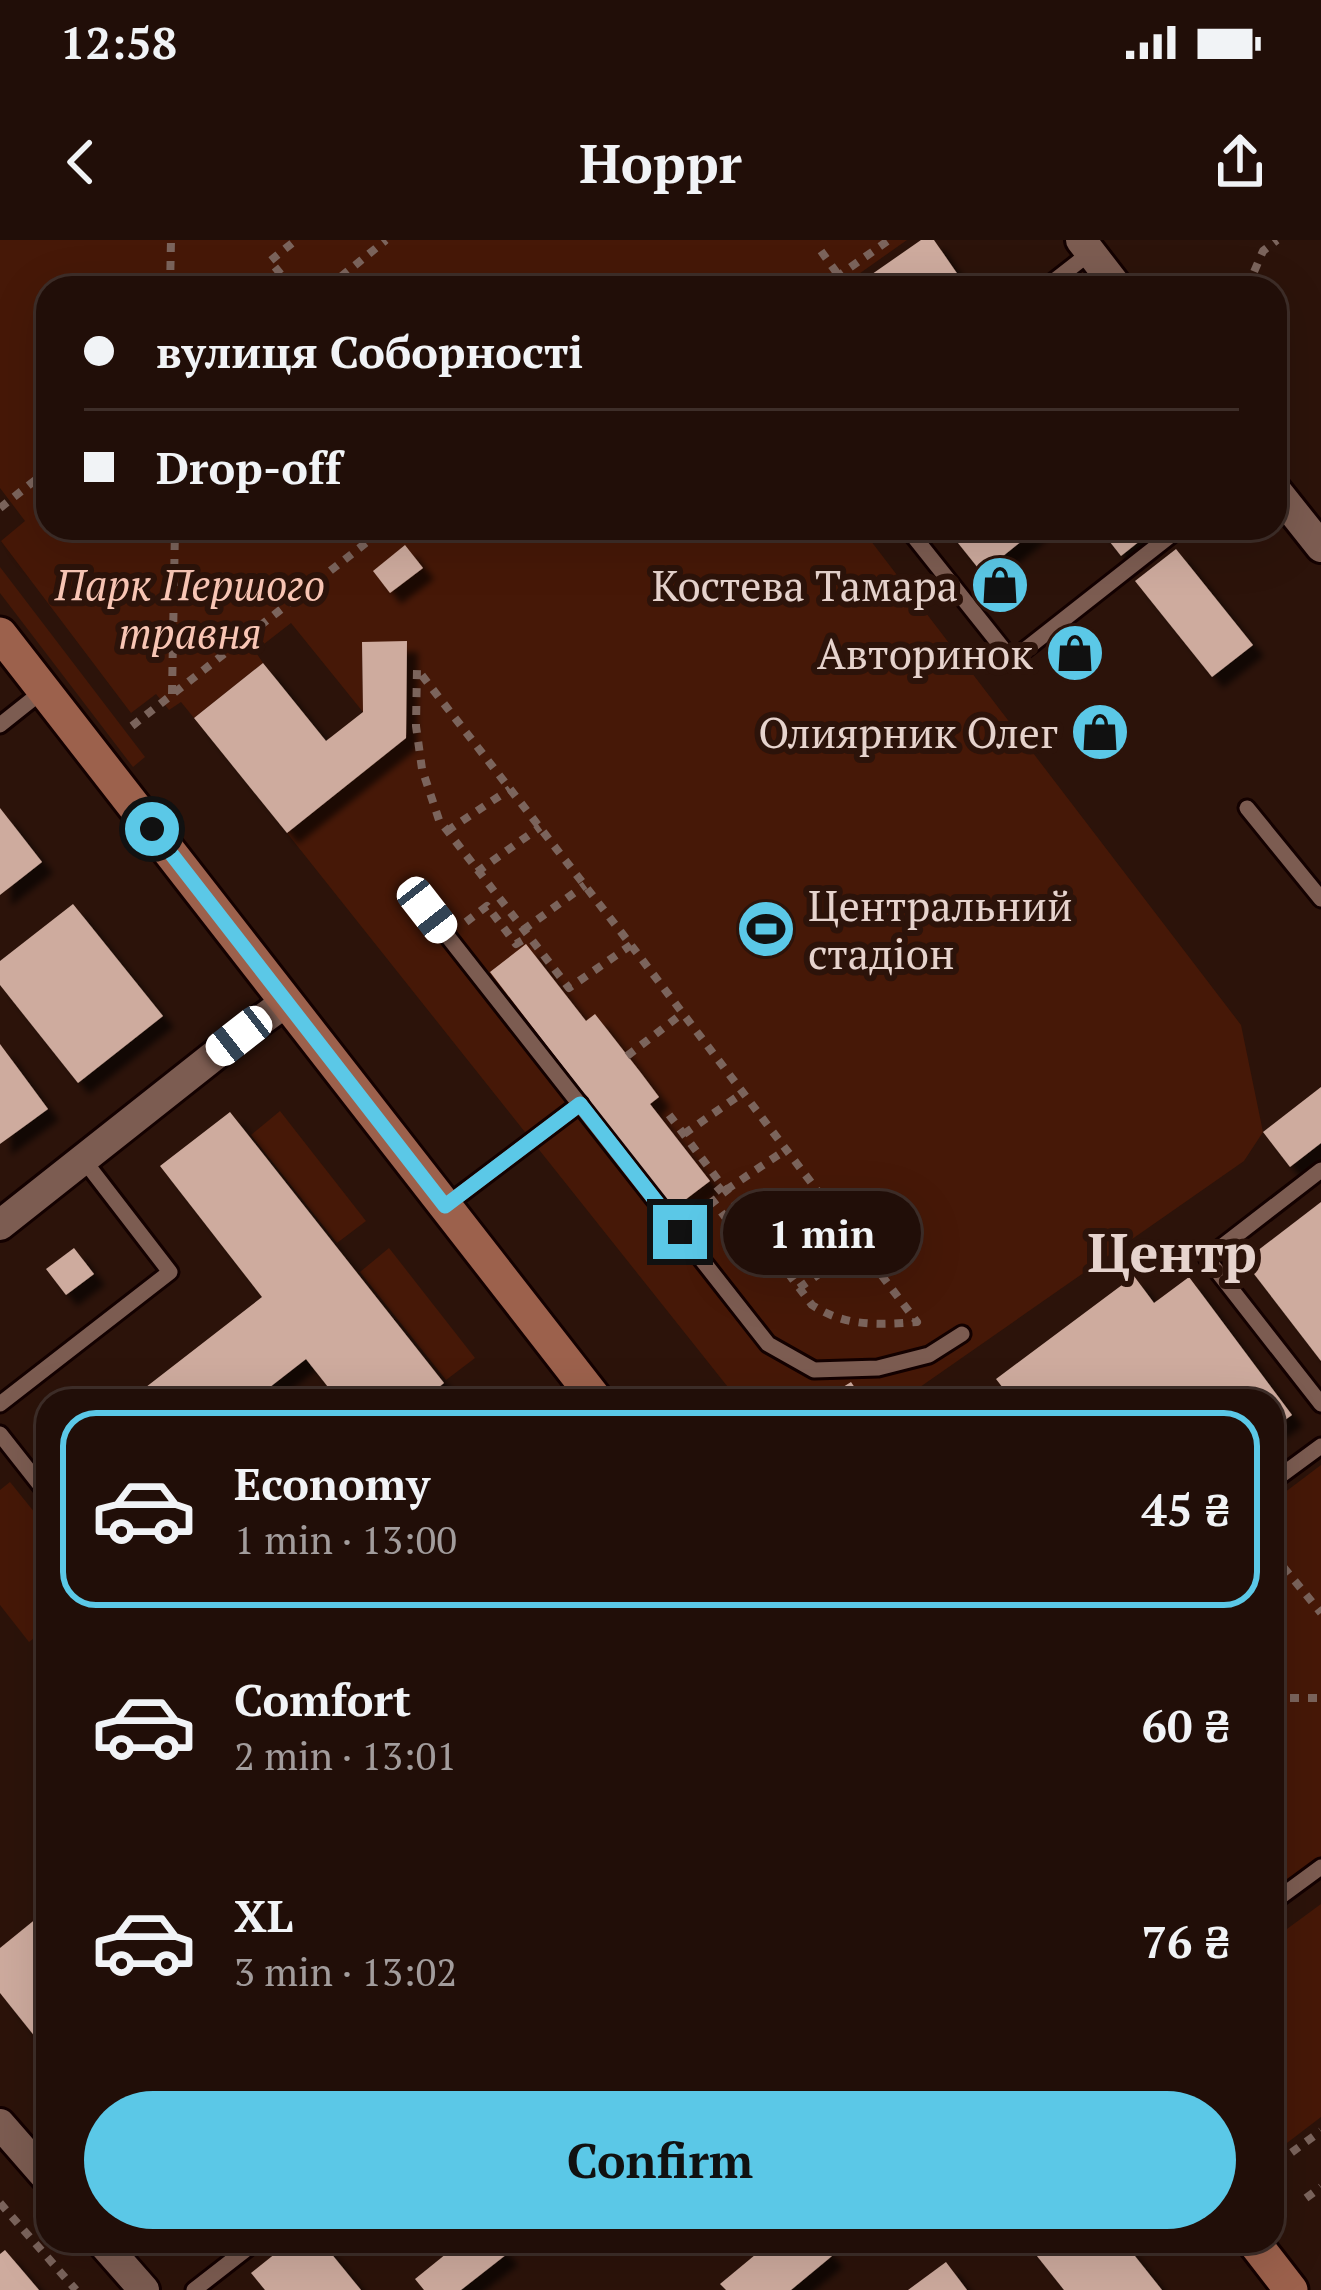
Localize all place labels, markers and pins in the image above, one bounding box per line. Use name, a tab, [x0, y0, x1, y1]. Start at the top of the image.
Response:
shop icon: Костева Тамара	[969, 554, 1031, 616]
place label: Костева Тамара	[652, 557, 958, 613]
shop icon: Авторинок	[1044, 622, 1106, 684]
place label: Авторинок	[817, 625, 1033, 681]
shop icon: Олиярник Олег	[1069, 701, 1131, 763]
place label: Олиярник Олег	[758, 704, 1058, 760]
place label: Центральний стадіон	[808, 877, 1073, 981]
sports icon: Центральний стадіон	[735, 898, 797, 960]

